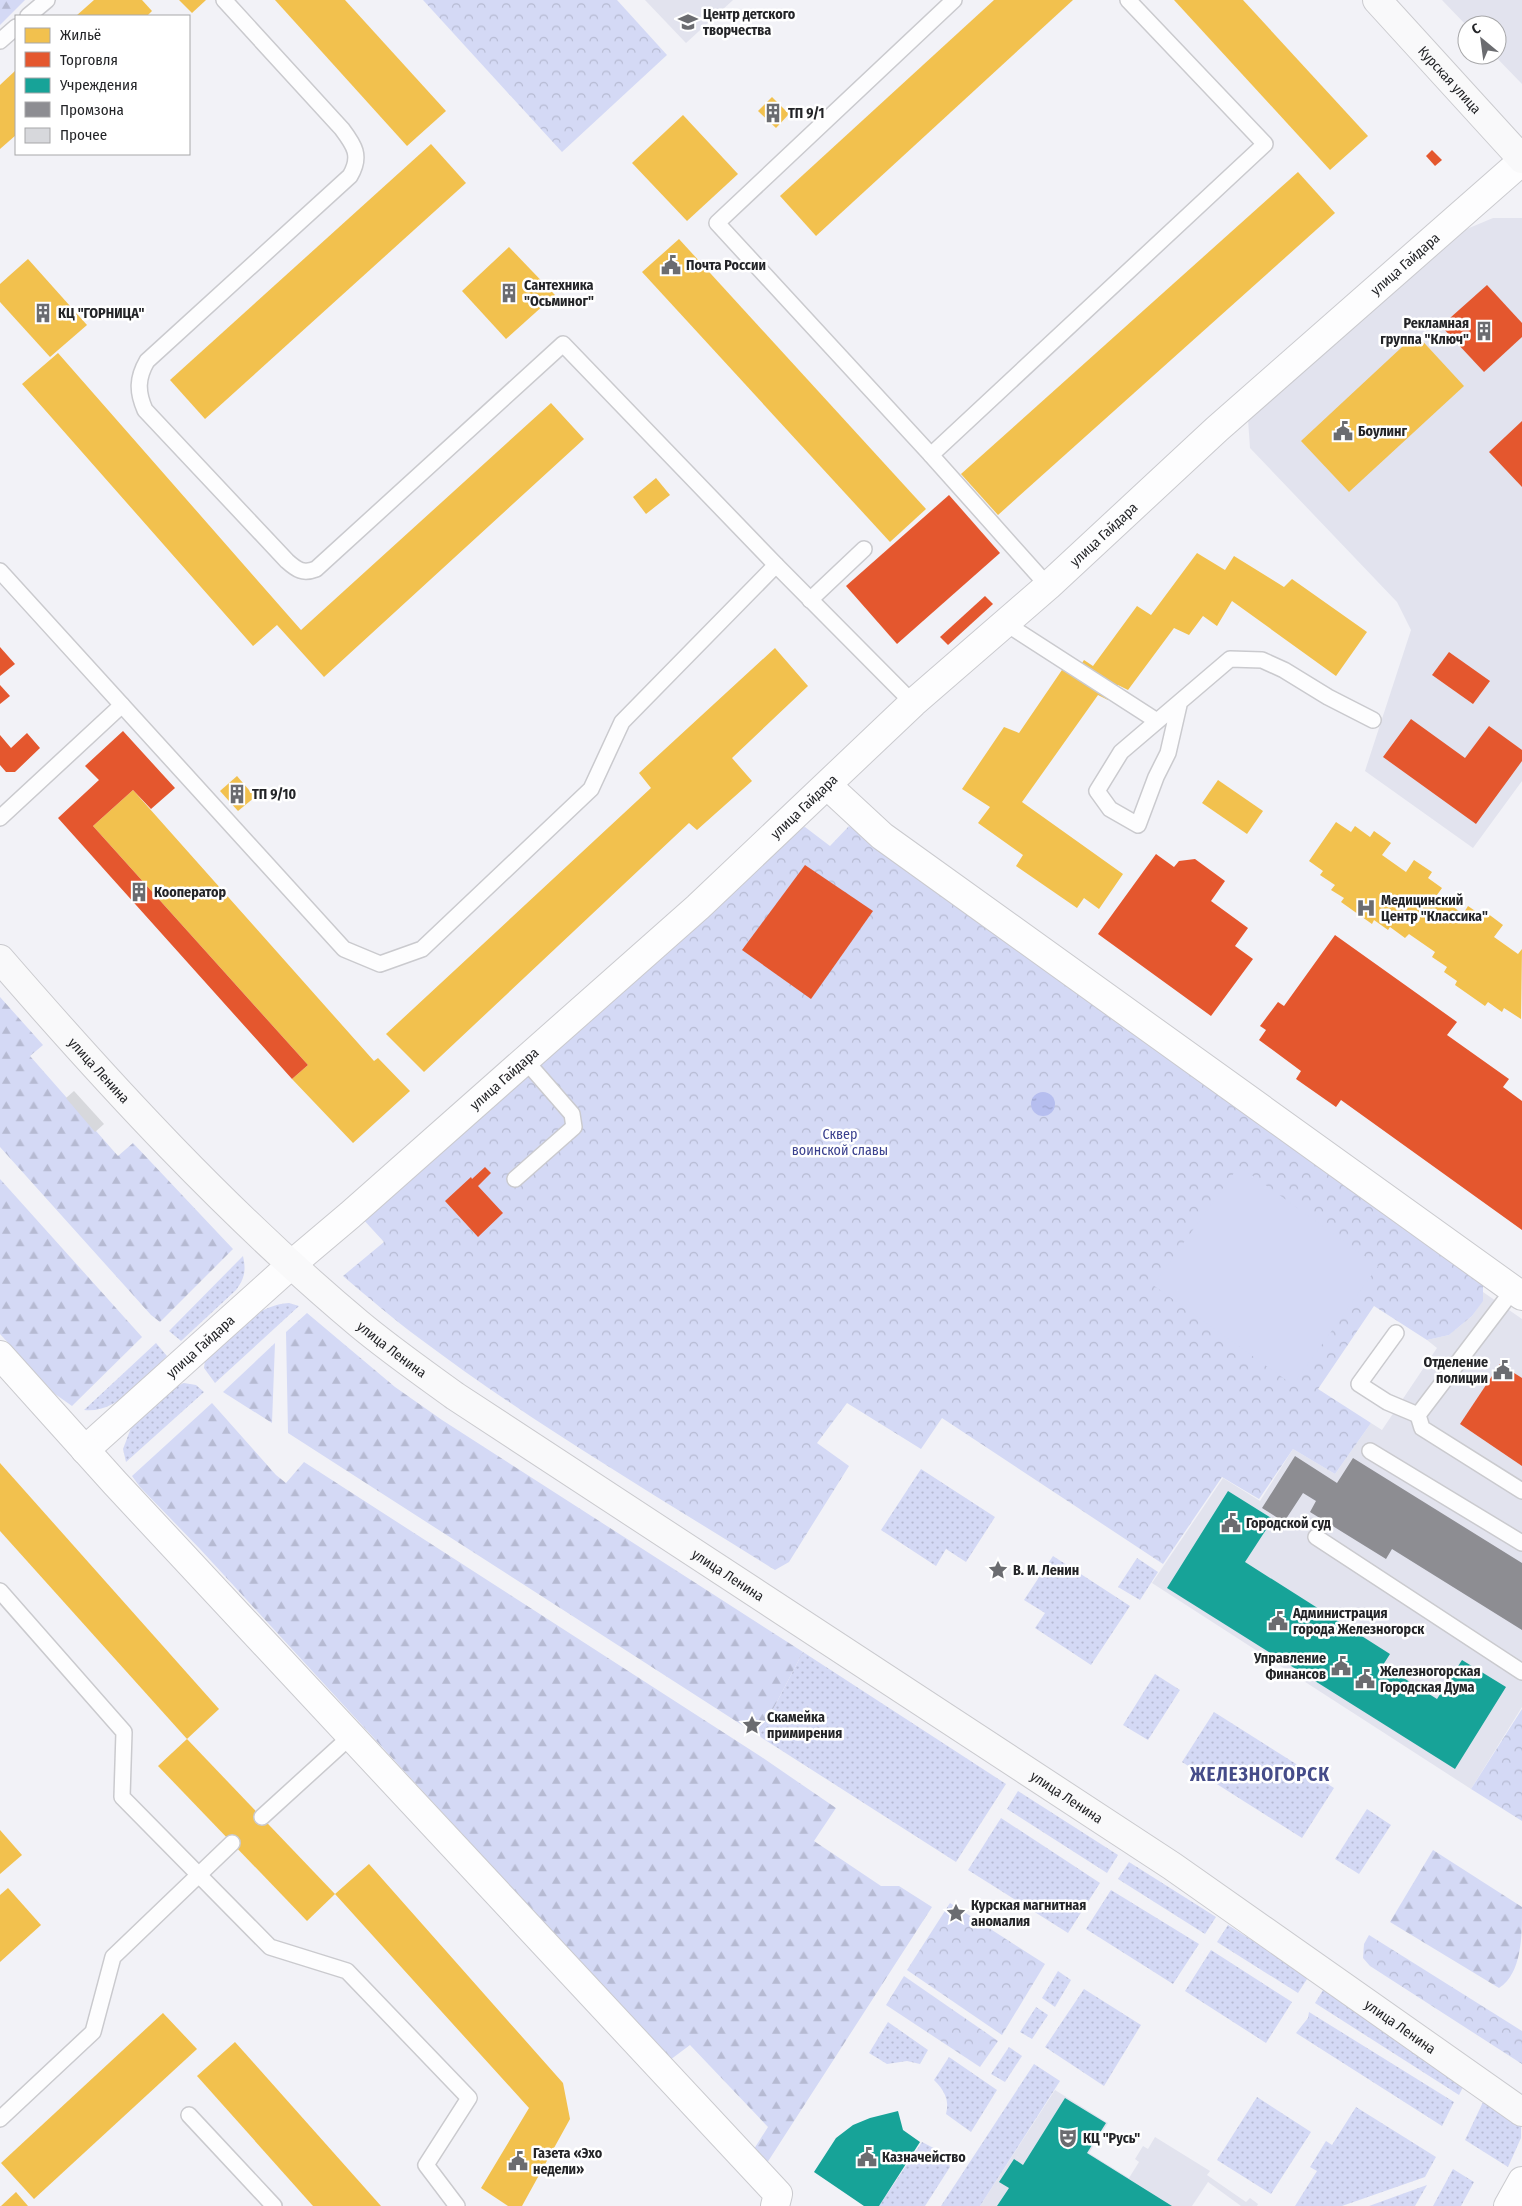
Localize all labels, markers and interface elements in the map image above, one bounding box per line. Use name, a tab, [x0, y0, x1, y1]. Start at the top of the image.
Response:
place label: Центр детского творчества	[703, 6, 796, 39]
school or university icon: Центр детского творчества	[677, 11, 699, 33]
legend	[15, 15, 190, 155]
north arrow	[1457, 15, 1507, 65]
text: С	[1469, 20, 1484, 38]
text: Жильё	[60, 26, 101, 44]
street label: Курская улица	[1415, 42, 1485, 117]
text: Торговля	[60, 51, 118, 69]
text: Учреждения	[59, 76, 138, 94]
text: Промзона	[60, 101, 124, 119]
building icon: ТП 9/1	[762, 102, 784, 124]
place label: ТП 9/1	[788, 105, 825, 122]
text: Прочее	[60, 126, 107, 144]
street label: улица Гайдара	[1367, 229, 1443, 299]
public building icon: Почта России	[660, 254, 682, 276]
place label: Почта России	[686, 257, 766, 274]
place label: Сантехника "Осьминог"	[524, 277, 594, 310]
building icon: Сантехника "Осьминог"	[498, 282, 520, 304]
building icon: КЦ "ГОРНИЦА"	[32, 302, 54, 324]
place label: КЦ "ГОРНИЦА"	[58, 305, 144, 322]
place label: Рекламная группа "Ключ"	[1380, 315, 1469, 348]
building icon: Рекламная группа "Ключ"	[1473, 320, 1495, 342]
public building icon: Боулинг	[1332, 420, 1354, 442]
place label: Боулинг	[1358, 423, 1408, 440]
street label: улица Гайдара	[1066, 499, 1141, 570]
street label: улица Гайдара	[767, 771, 841, 842]
building icon: ТП 9/10	[226, 783, 248, 805]
place label: ТП 9/10	[252, 786, 296, 803]
building icon: Кооператор	[128, 881, 150, 903]
place label: Кооператор	[154, 884, 227, 901]
place label: Медицинский Центр "Классика"	[1381, 892, 1488, 925]
hospital icon: Медицинский Центр "Классика"	[1355, 897, 1377, 919]
street label: улица Ленина	[65, 1034, 133, 1107]
street label: улица Гайдара	[466, 1044, 542, 1113]
park label: Сквер воинской славы	[792, 1126, 888, 1159]
street label: улица Гайдара	[163, 1311, 238, 1381]
street label: улица Ленина	[354, 1317, 430, 1381]
place label: Отделение полиции	[1423, 1354, 1488, 1387]
public building icon: Отделение полиции	[1492, 1359, 1514, 1381]
public building icon: Городской суд	[1220, 1512, 1242, 1534]
place label: Городской суд	[1246, 1515, 1331, 1532]
street label: улица Ленина	[689, 1545, 767, 1605]
place icon: В. И. Ленин	[987, 1559, 1009, 1581]
place label: В. И. Ленин	[1013, 1562, 1079, 1579]
place label: Администрация города Железногорск	[1292, 1605, 1425, 1638]
public building icon: Администрация города Железногорск	[1267, 1610, 1289, 1632]
place label: Управление Финансов	[1253, 1650, 1326, 1683]
public building icon: Управление Финансов	[1330, 1655, 1352, 1677]
place label: Железногорская Городская Дума	[1379, 1663, 1481, 1696]
public building icon: Железногорская Городская Дума	[1354, 1668, 1376, 1690]
place label: Скамейка примирения	[767, 1709, 842, 1742]
place icon: Скамейка примирения	[741, 1714, 763, 1736]
district label: ЖЕЛЕЗНОГОРСК	[1189, 1763, 1330, 1786]
street label: улица Ленина	[1027, 1767, 1106, 1827]
place label: Курская магнитная аномалия	[971, 1897, 1086, 1930]
place icon: Курская магнитная аномалия	[945, 1902, 967, 1924]
street label: улица Ленина	[1362, 1996, 1439, 2057]
theatre icon: КЦ "Русь"	[1057, 2127, 1079, 2149]
place label: КЦ "Русь"	[1083, 2130, 1140, 2147]
place label: Газета «Эхо недели»	[533, 2145, 603, 2178]
public building icon: Казначейство	[856, 2146, 878, 2168]
place label: Казначейство	[882, 2149, 966, 2166]
public building icon: Газета «Эхо недели»	[507, 2150, 529, 2172]

